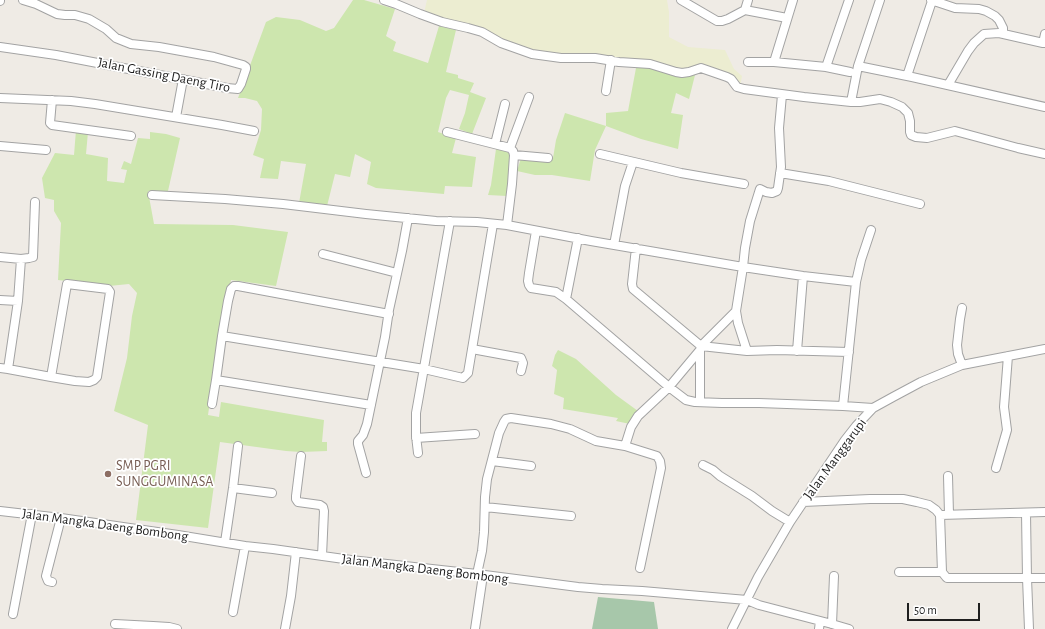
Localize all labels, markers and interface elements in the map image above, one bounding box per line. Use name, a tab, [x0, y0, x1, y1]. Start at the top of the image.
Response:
street label: Jalan Gassing Daeng Tiro	[96, 54, 232, 96]
street label: Jalan Manggarupi	[800, 415, 870, 503]
place label: SMP PGRI SUNGGUMINASA	[116, 458, 213, 490]
marker: SMP PGRI SUNGGUMINASA	[103, 469, 113, 479]
street label: Jalan Mangka Daeng Bombong	[21, 505, 189, 545]
street label: Jalan Mangka Daeng Bombong	[341, 550, 509, 588]
scale bar	[909, 595, 982, 621]
text: 50 m	[914, 604, 937, 616]

